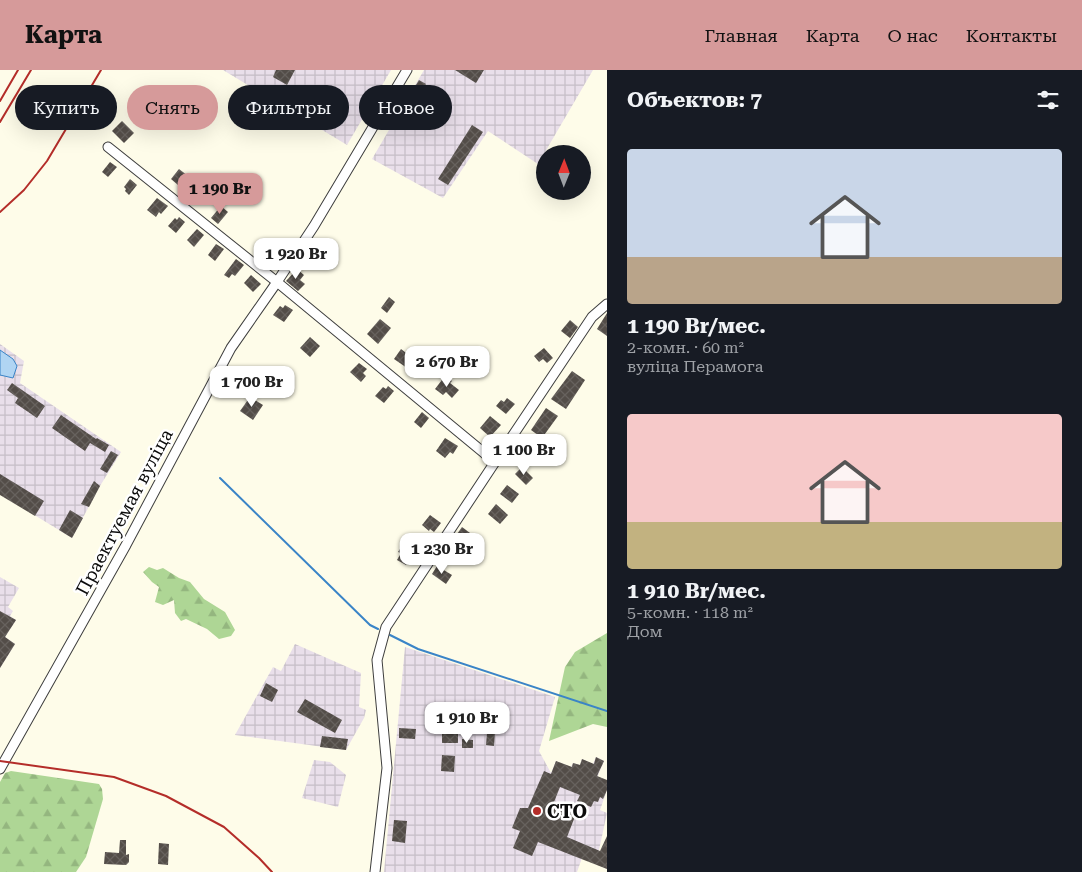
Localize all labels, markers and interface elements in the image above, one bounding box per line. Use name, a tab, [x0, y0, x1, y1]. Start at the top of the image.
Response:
text: Карта	[25, 21, 102, 49]
text: Главная	[705, 25, 778, 46]
text: Карта	[806, 25, 860, 46]
text: О нас	[888, 25, 938, 46]
text: Контакты	[966, 25, 1057, 46]
chip: Купить	[15, 85, 117, 130]
chip: Снять	[127, 85, 218, 130]
chip: Фильтры	[228, 85, 349, 130]
chip: Новое	[359, 85, 452, 130]
icon: filters	[1034, 86, 1062, 114]
text: Объектов: 7	[627, 88, 762, 112]
north arrow	[536, 145, 591, 200]
map controls	[536, 145, 591, 200]
pin: 1 190 Br	[168, 172, 272, 215]
text: 1 190 Br	[189, 179, 251, 198]
icon: home	[800, 182, 890, 272]
pin: 1 920 Br	[244, 238, 348, 280]
text: 1 920 Br	[265, 244, 327, 263]
text: 1 190 Br/мес.	[627, 314, 766, 338]
text: 2-комн. · 60 m²	[627, 338, 744, 357]
pin: 2 670 Br	[395, 346, 499, 388]
text: 2 670 Br	[416, 352, 478, 371]
text: вуліца Перамога	[627, 357, 763, 376]
pin: 1 700 Br	[200, 366, 304, 408]
text: 1 700 Br	[221, 372, 283, 391]
street label: Праектуемая вуліца	[71, 425, 177, 599]
pin: 1 100 Br	[472, 434, 576, 476]
text: 1 100 Br	[493, 440, 555, 459]
icon: home	[800, 447, 890, 537]
pin: 1 230 Br	[390, 532, 494, 575]
text: 1 230 Br	[411, 539, 473, 558]
text: 1 910 Br/мес.	[627, 579, 766, 603]
text: 5-комн. · 118 m²	[627, 603, 753, 622]
text: Дом	[627, 622, 663, 641]
pin: 1 910 Br	[415, 702, 519, 744]
text: 1 910 Br	[436, 708, 498, 727]
place label: СТО	[547, 801, 587, 822]
marker: СТО	[531, 805, 543, 817]

